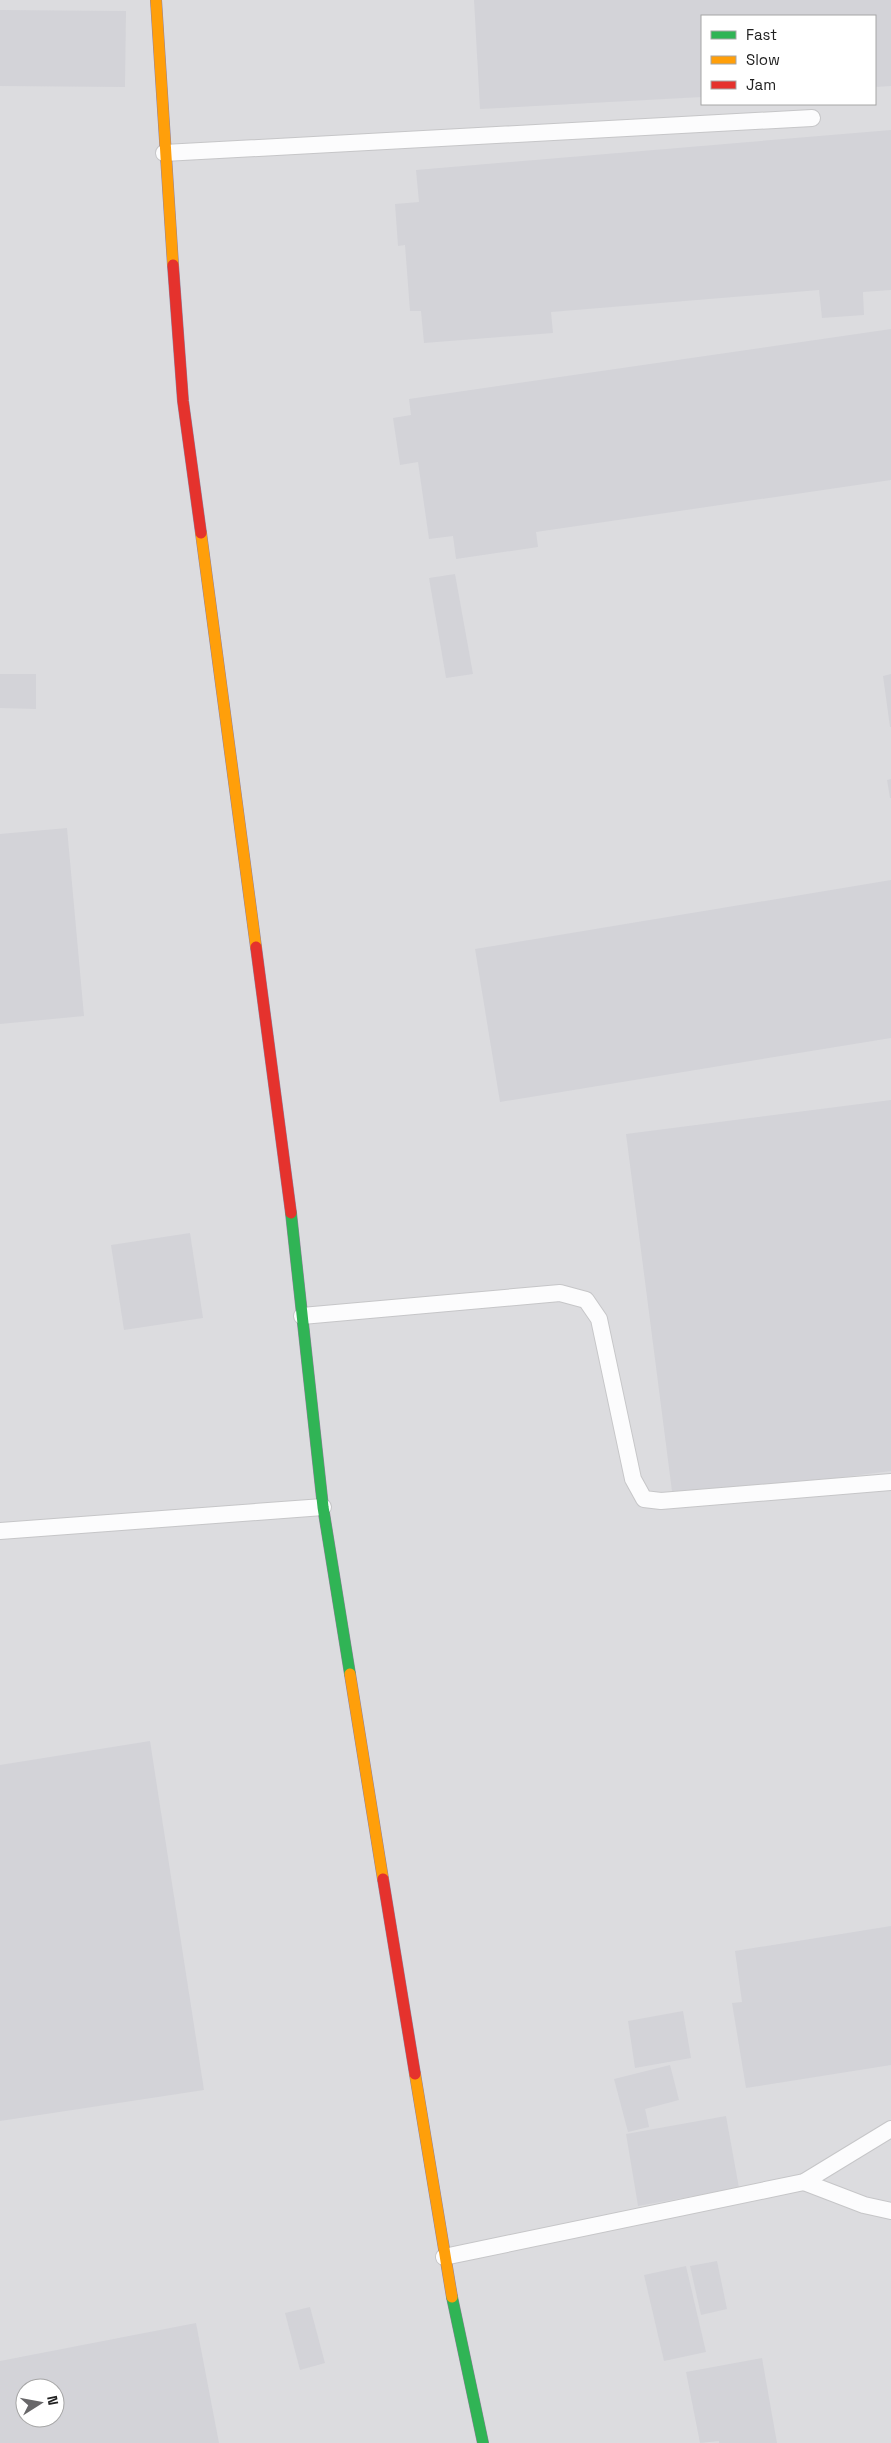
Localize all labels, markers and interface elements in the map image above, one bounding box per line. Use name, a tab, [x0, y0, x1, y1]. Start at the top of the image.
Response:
legend	[701, 15, 876, 105]
text: Fast	[746, 25, 777, 44]
text: Slow	[746, 50, 780, 69]
text: Jam	[746, 75, 776, 94]
north arrow	[15, 2378, 65, 2428]
text: N	[43, 2394, 62, 2407]

